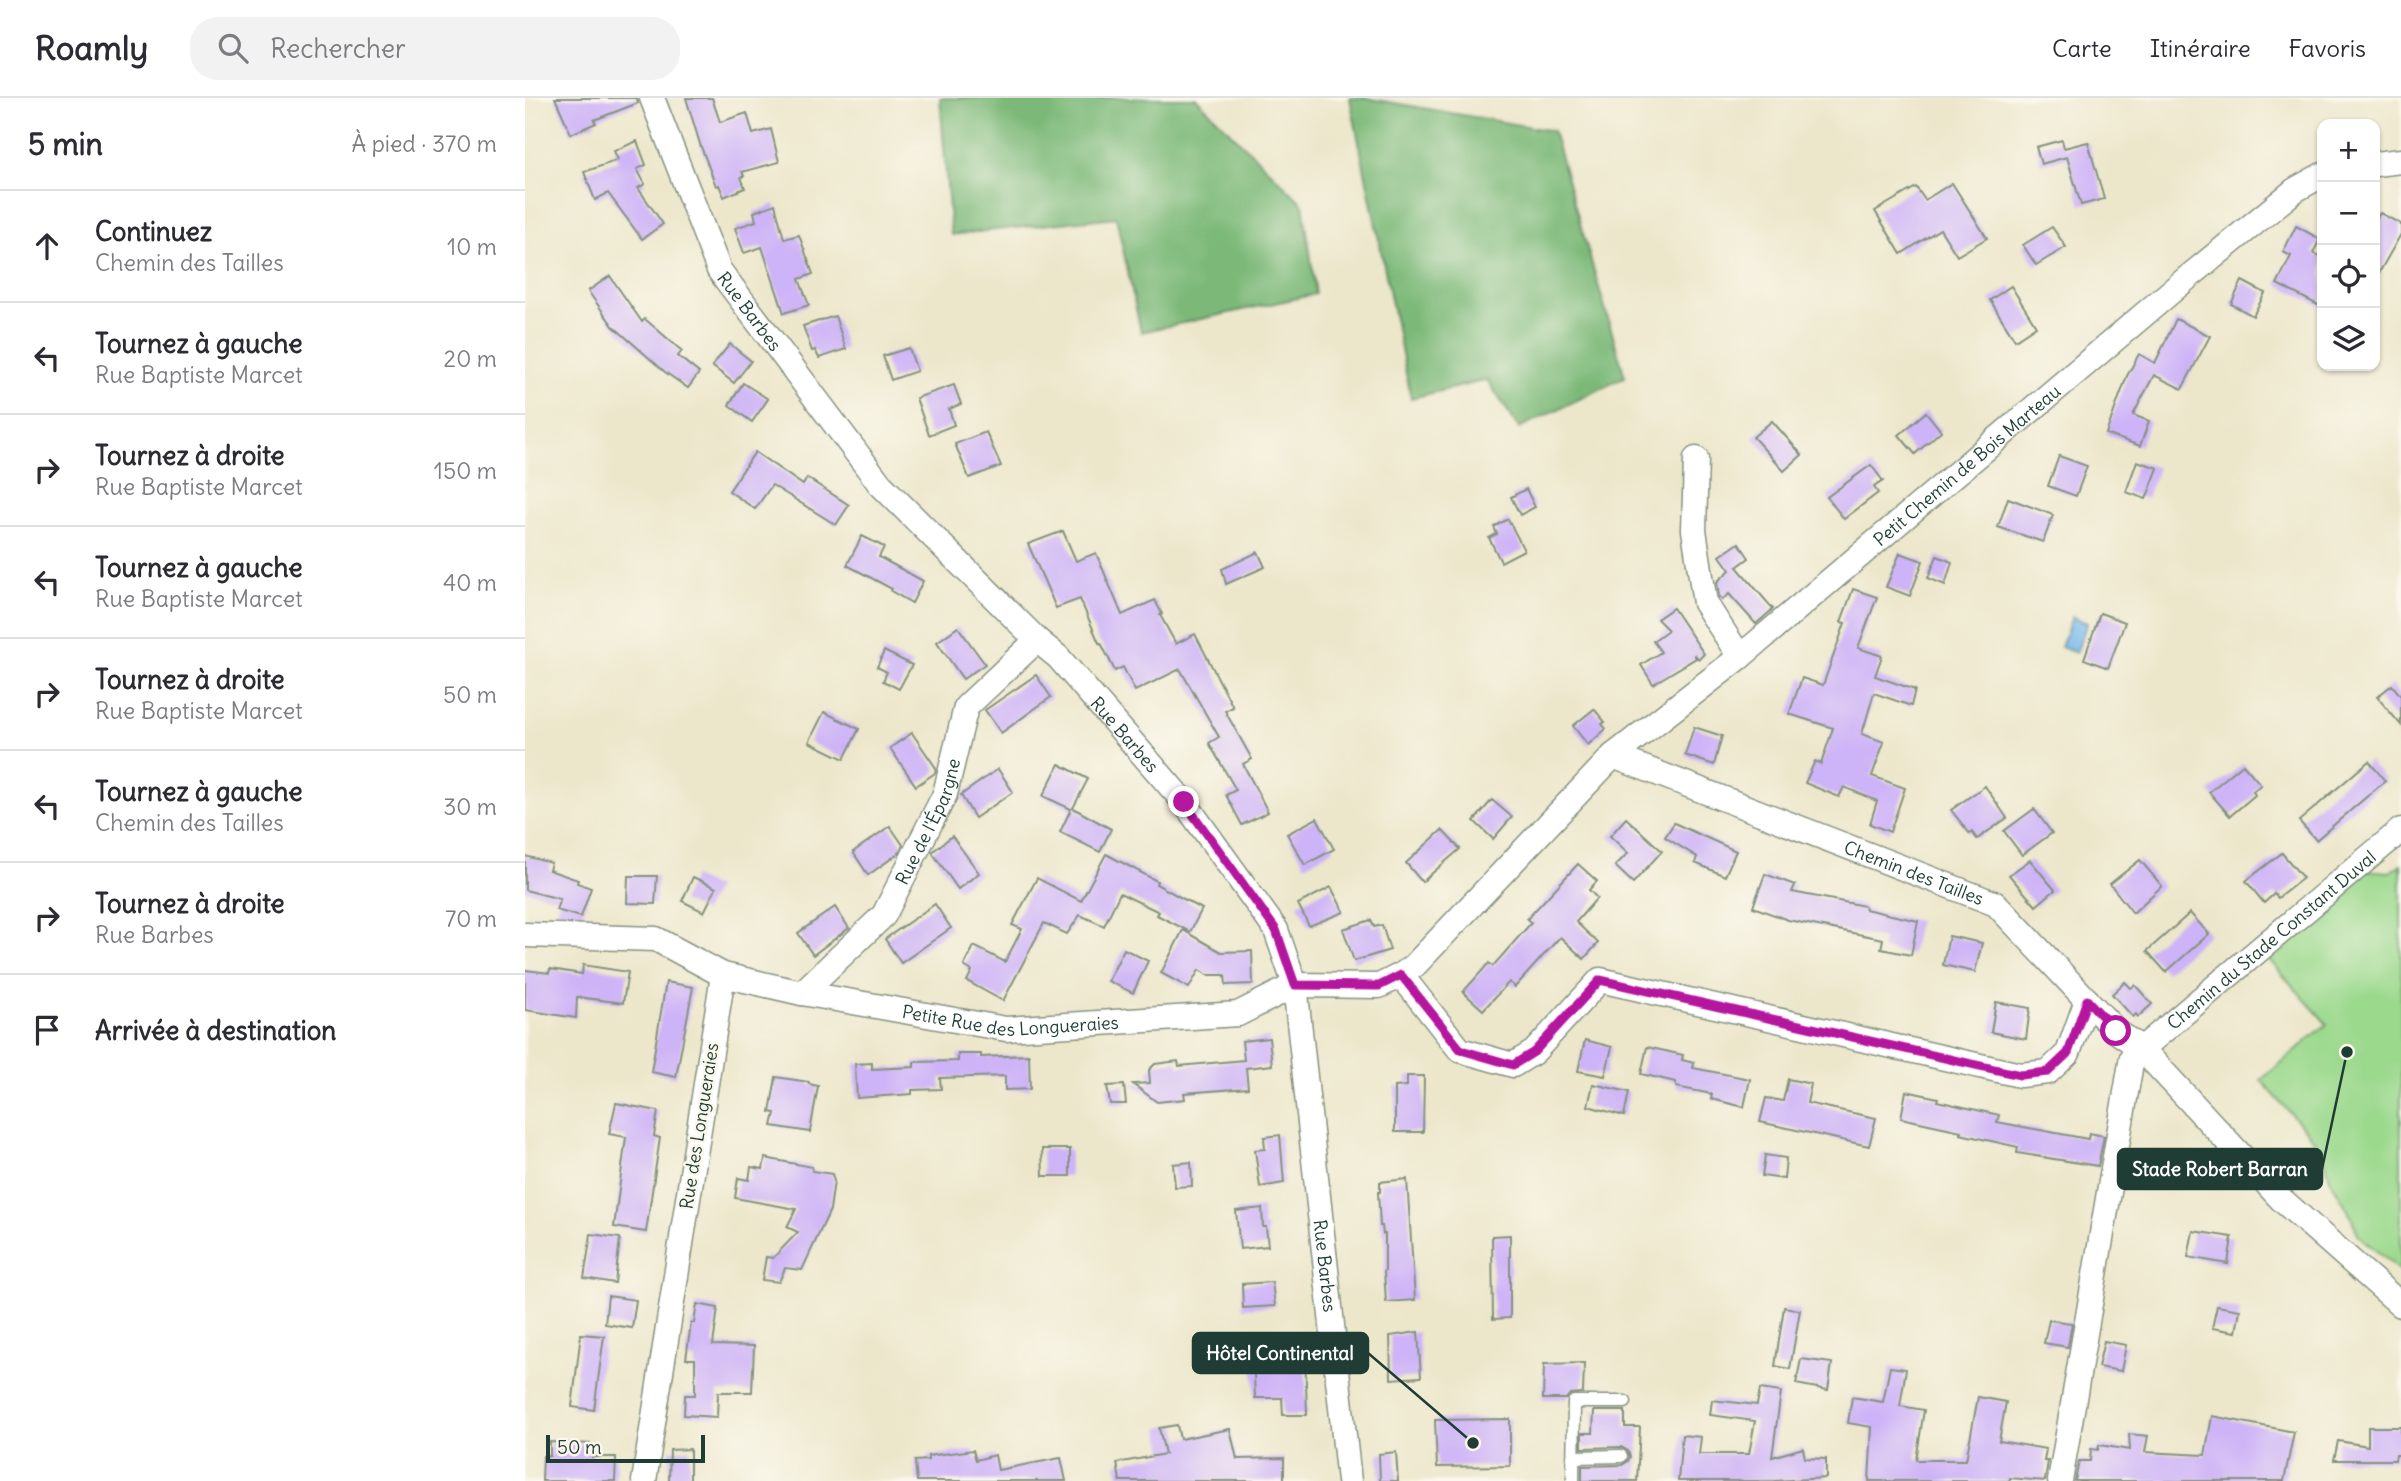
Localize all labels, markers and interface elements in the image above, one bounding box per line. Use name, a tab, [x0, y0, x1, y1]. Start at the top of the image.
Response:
search box	[190, 17, 680, 80]
text: Roamly	[35, 27, 148, 69]
icon: search	[214, 29, 252, 67]
text: Rechercher	[270, 32, 406, 65]
text: Carte	[2052, 33, 2112, 63]
text: Itinéraire	[2150, 33, 2251, 63]
text: Favoris	[2289, 33, 2366, 63]
map controls	[2317, 119, 2380, 371]
button: +	[2317, 119, 2380, 182]
text: 5 min	[28, 125, 103, 163]
text: À pied · 370 m	[351, 129, 497, 158]
button: −	[2317, 182, 2380, 245]
text: Continuez	[95, 215, 212, 248]
icon: ahead	[28, 227, 66, 265]
text: 10 m	[447, 232, 497, 261]
button: locate	[2317, 245, 2380, 308]
text: Chemin des Tailles	[95, 248, 284, 277]
street label: Rue Barbes	[713, 267, 787, 355]
button: layers	[2317, 308, 2380, 371]
text: Tournez à gauche	[95, 327, 303, 360]
icon: left	[28, 339, 66, 377]
text: 20 m	[444, 344, 497, 373]
text: Rue Baptiste Marcet	[95, 360, 303, 389]
street label: Petit Chemin de Bois Marteau	[1868, 379, 2065, 551]
text: Tournez à droite	[95, 439, 285, 472]
icon: right	[28, 451, 66, 489]
text: 150 m	[434, 456, 497, 485]
text: Rue Baptiste Marcet	[95, 472, 303, 501]
text: Tournez à gauche	[95, 551, 303, 584]
icon: left	[28, 563, 66, 601]
text: 40 m	[443, 568, 497, 597]
text: Rue Baptiste Marcet	[95, 584, 303, 613]
text: Tournez à droite	[95, 663, 285, 696]
icon: right	[28, 675, 66, 713]
text: 50 m	[443, 680, 497, 709]
street label: Rue Barbes	[1086, 692, 1164, 777]
text: Rue Baptiste Marcet	[95, 696, 303, 725]
street label: Rue de l'Épargne	[890, 756, 965, 888]
text: Tournez à gauche	[95, 775, 303, 808]
route end	[1168, 786, 1199, 817]
icon: left	[28, 787, 66, 825]
text: 30 m	[443, 792, 497, 821]
text: Chemin des Tailles	[95, 808, 284, 837]
street label: Chemin des Tailles	[1841, 835, 1987, 910]
street label: Chemin du Stade Constant Duval	[2162, 845, 2380, 1034]
text: Tournez à droite	[95, 887, 285, 920]
icon: right	[28, 899, 66, 937]
text: 70 m	[445, 904, 497, 933]
text: Rue Barbes	[95, 920, 214, 949]
street label: Petite Rue des Longueraies	[900, 999, 1119, 1040]
icon: arrive	[28, 1011, 66, 1049]
text: Arrivée à destination	[95, 1014, 336, 1047]
route start	[2100, 1015, 2131, 1046]
street label: Rue des Longueraies	[674, 1041, 724, 1211]
callout: Stade Robert Barran	[2118, 1149, 2322, 1189]
text: Stade Robert Barran	[2132, 1157, 2308, 1181]
street label: Rue Barbes	[1309, 1218, 1342, 1313]
callout: Hôtel Continental	[1193, 1333, 1368, 1373]
text: Hôtel Continental	[1206, 1341, 1354, 1365]
scale bar	[546, 1432, 705, 1464]
text: 50 m	[557, 1435, 602, 1459]

